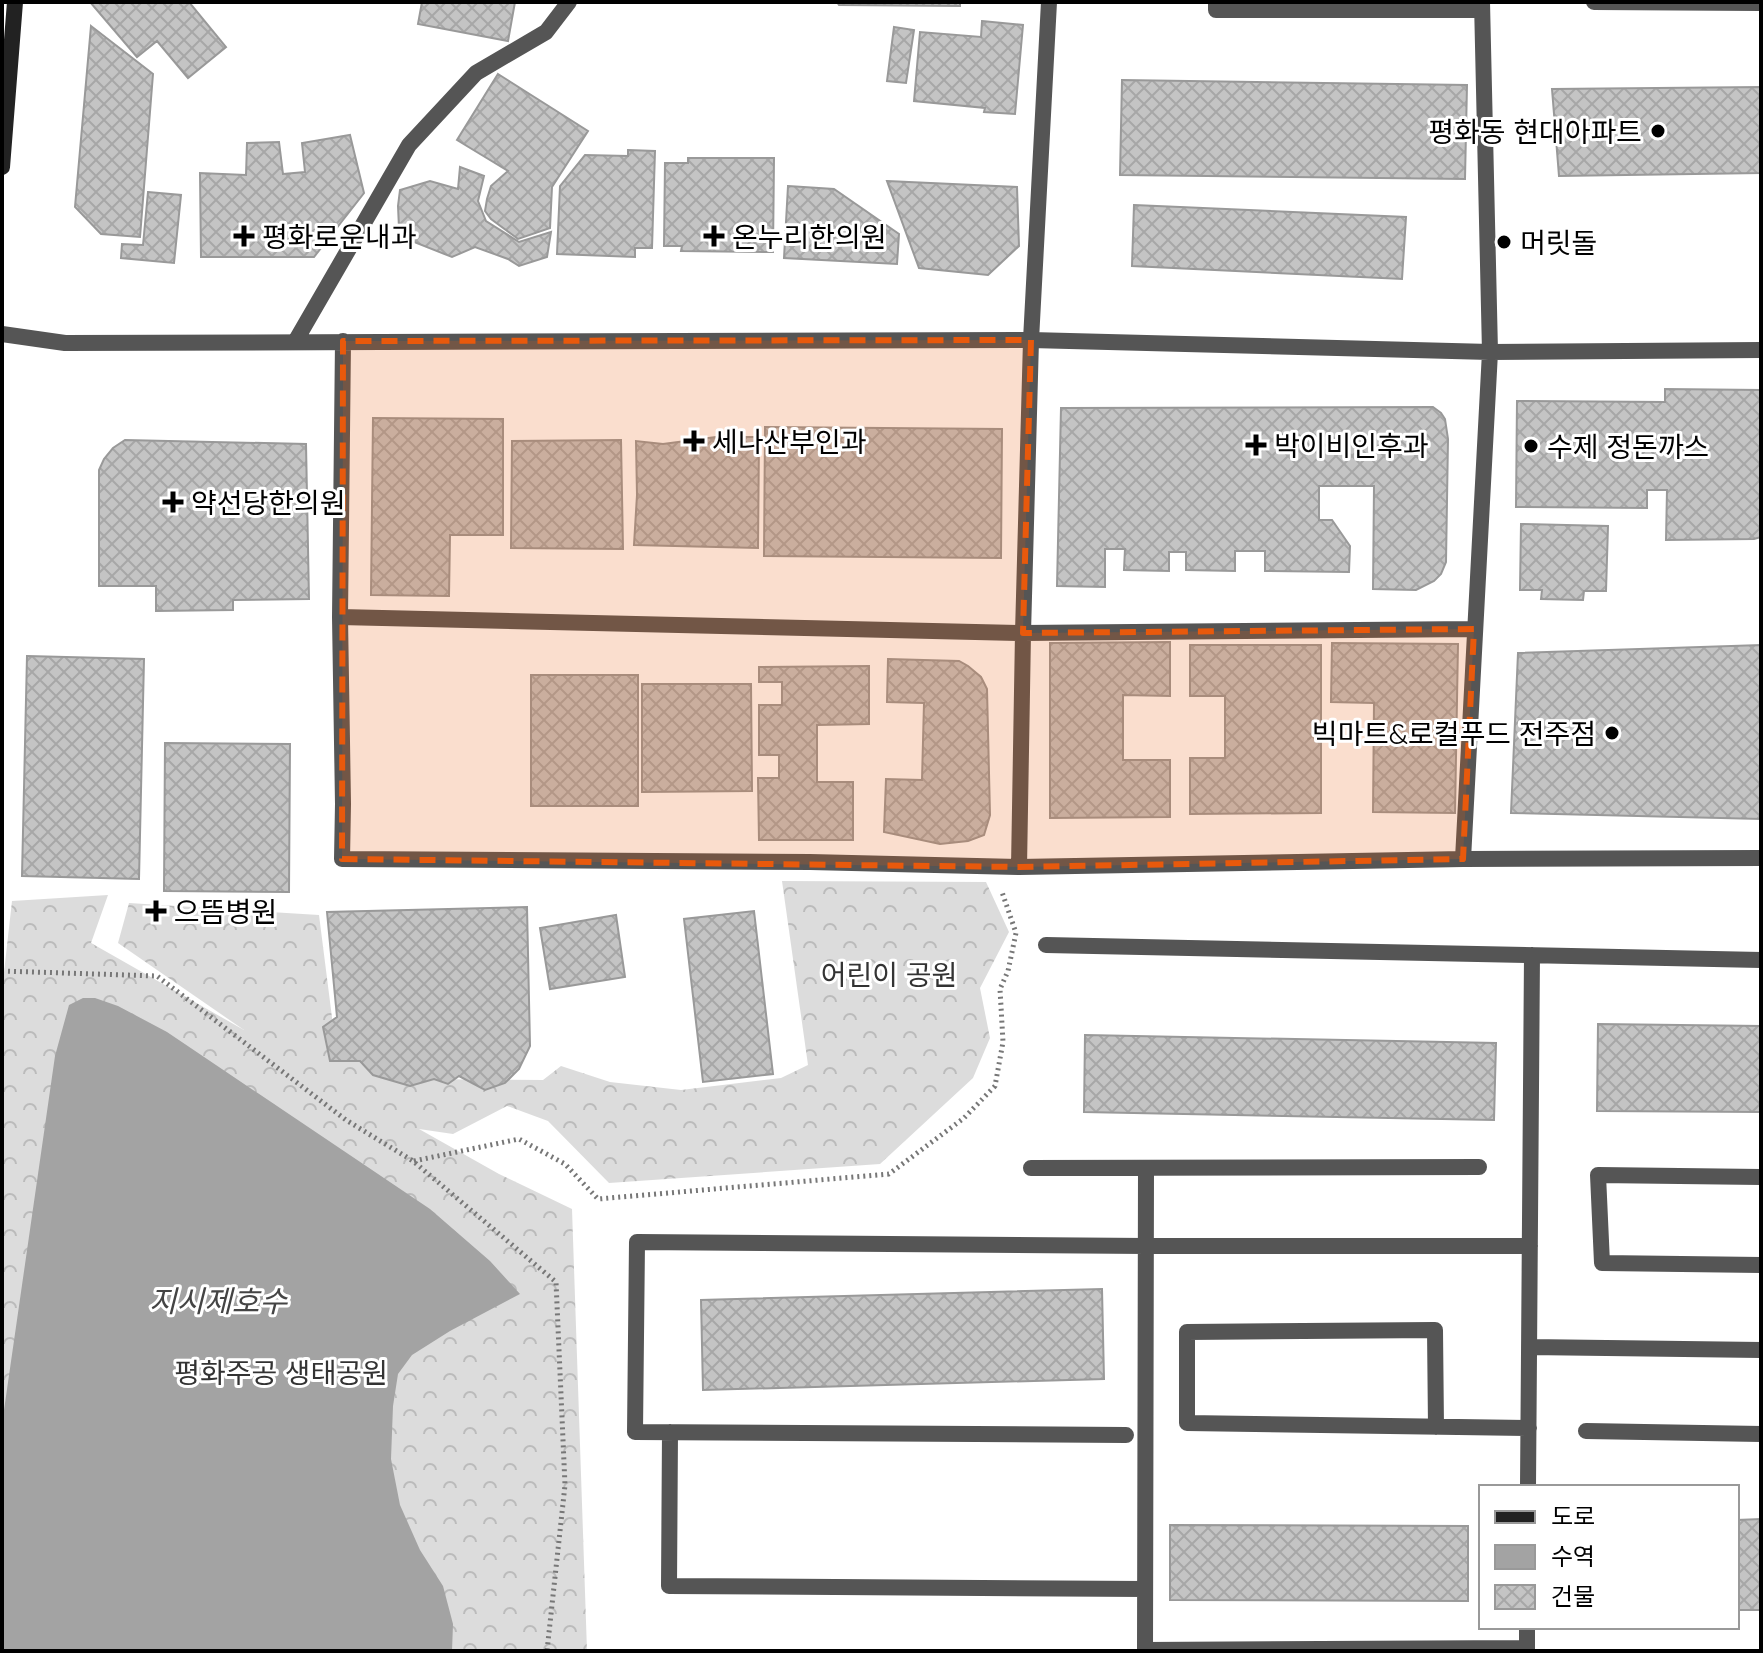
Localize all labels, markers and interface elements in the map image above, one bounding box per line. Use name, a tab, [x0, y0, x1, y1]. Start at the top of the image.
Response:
place label: 평화동 현대아파트	[1428, 114, 1642, 149]
marker: 평화동 현대아파트	[1649, 122, 1667, 140]
place label: 평화로운내과	[262, 219, 417, 254]
place label: 온누리한의원	[732, 219, 887, 254]
marker: 평화로운내과	[233, 225, 255, 247]
marker: 온누리한의원	[703, 225, 725, 247]
place label: 머릿돌	[1520, 225, 1597, 260]
marker: 머릿돌	[1495, 233, 1513, 251]
place label: 세나산부인과	[712, 424, 867, 459]
place label: 박이비인후과	[1274, 428, 1429, 463]
place label: 수제 정돈까스	[1547, 429, 1709, 464]
marker: 세나산부인과	[683, 430, 705, 452]
marker: 박이비인후과	[1245, 434, 1267, 456]
marker: 수제 정돈까스	[1522, 437, 1540, 455]
place label: 약선당한의원	[191, 485, 346, 520]
marker: 약선당한의원	[162, 491, 184, 513]
place label: 빅마트&로컬푸드 전주점	[1312, 716, 1596, 751]
marker: 빅마트&로컬푸드 전주점	[1603, 724, 1621, 742]
place label: 으뜸병원	[174, 894, 277, 929]
marker: 으뜸병원	[145, 900, 167, 922]
park label: 어린이 공원	[821, 957, 957, 992]
water label: 지시제호수	[149, 1282, 288, 1320]
park label: 평화주공 생태공원	[174, 1355, 388, 1390]
legend	[1479, 1485, 1739, 1629]
text: 도로	[1551, 1501, 1595, 1531]
text: 수역	[1551, 1541, 1595, 1571]
text: 건물	[1551, 1581, 1595, 1611]

